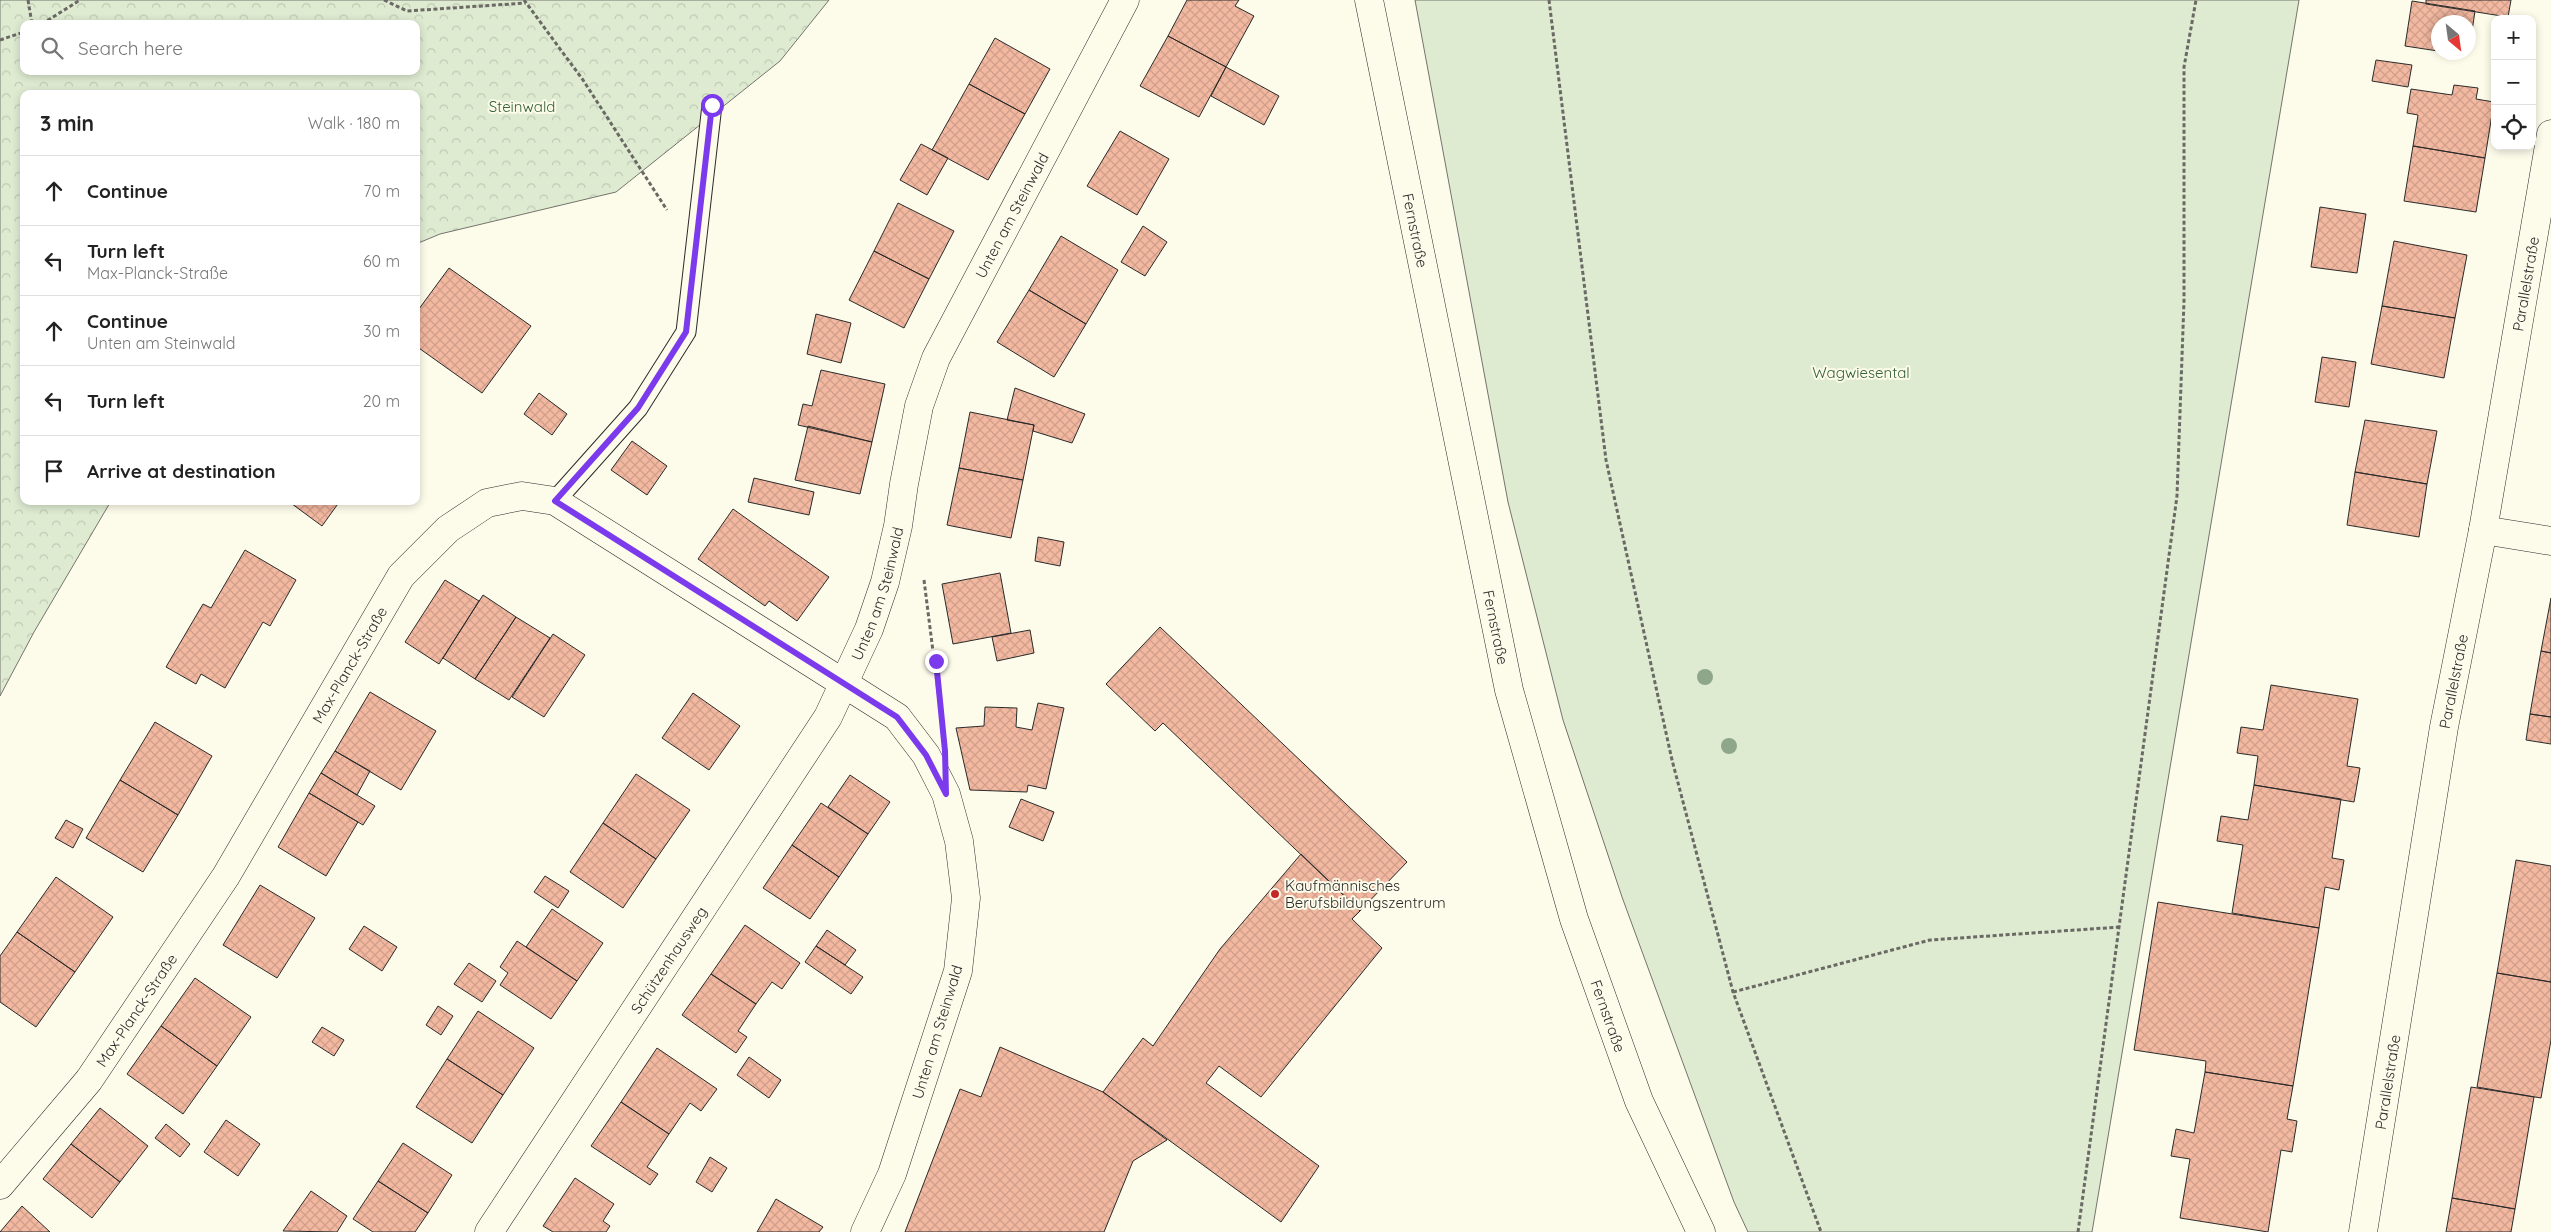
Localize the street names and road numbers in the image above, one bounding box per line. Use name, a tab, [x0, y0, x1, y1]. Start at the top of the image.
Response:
street label: Unten am Steinwald	[970, 149, 1052, 281]
street label: Fernstraße	[1399, 191, 1433, 269]
street label: Parallelstraße	[2508, 235, 2543, 333]
street label: Unten am Steinwald	[846, 525, 907, 663]
street label: Fernstraße	[1479, 588, 1513, 666]
street label: Max-Planck-Straße	[308, 603, 391, 727]
street label: Parallelstraße	[2434, 633, 2472, 730]
street label: Schützenhausweg	[626, 902, 710, 1017]
street label: Max-Planck-Straße	[91, 950, 181, 1070]
street label: Unten am Steinwald	[908, 963, 966, 1101]
street label: Fernstraße	[1587, 977, 1630, 1055]
street label: Parallelstraße	[2370, 1033, 2404, 1131]

